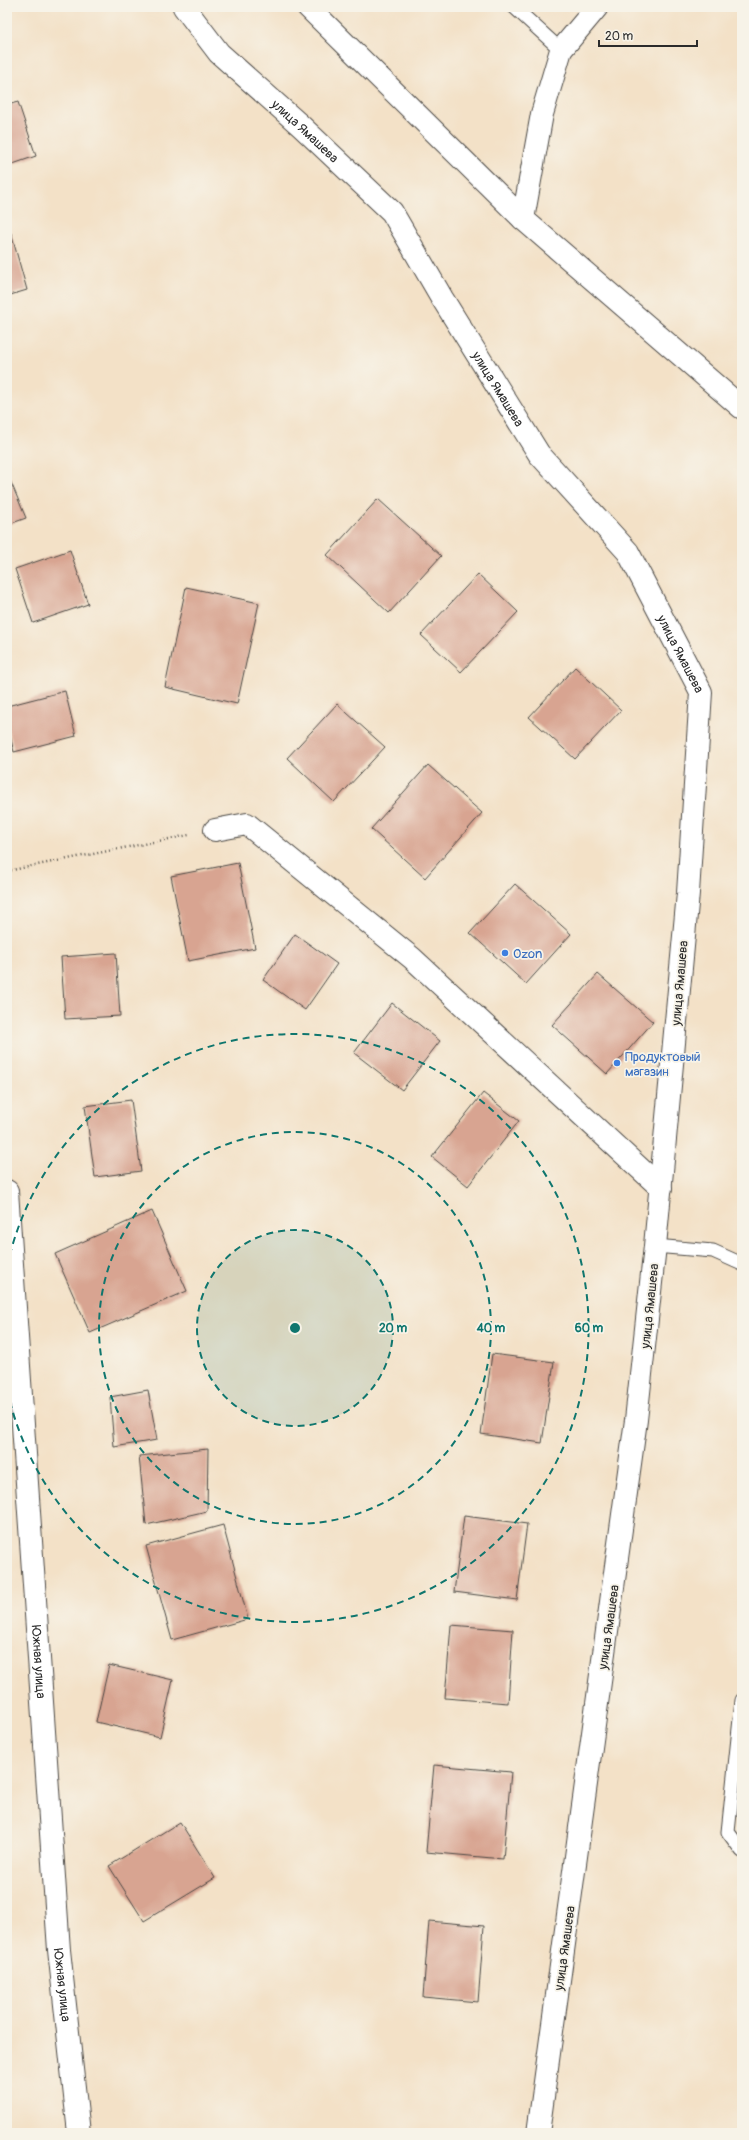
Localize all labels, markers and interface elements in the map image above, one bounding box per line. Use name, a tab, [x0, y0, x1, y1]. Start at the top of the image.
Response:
scale bar	[599, 22, 697, 48]
text: 20 m	[605, 29, 634, 44]
street label: улица Ямашева	[267, 96, 342, 166]
street label: улица Ямашева	[468, 348, 527, 430]
street label: улица Ямашева	[653, 612, 707, 696]
street label: улица Ямашева	[668, 940, 692, 1027]
place label: Ozon	[513, 946, 542, 962]
marker: Ozon	[500, 948, 510, 958]
place label: Продуктовый магазин	[625, 1049, 700, 1080]
marker: Продуктовый магазин	[612, 1058, 622, 1068]
street label: улица Ямашева	[637, 1263, 662, 1350]
centre of rings	[288, 1321, 302, 1335]
text: 20 m	[379, 1321, 407, 1336]
text: 40 m	[476, 1321, 506, 1336]
text: 60 m	[575, 1321, 604, 1336]
street label: улица Ямашева	[595, 1584, 623, 1672]
street label: Южная улица	[28, 1625, 49, 1699]
street label: улица Ямашева	[551, 1905, 579, 1993]
street label: Южная улица	[50, 1948, 74, 2022]

